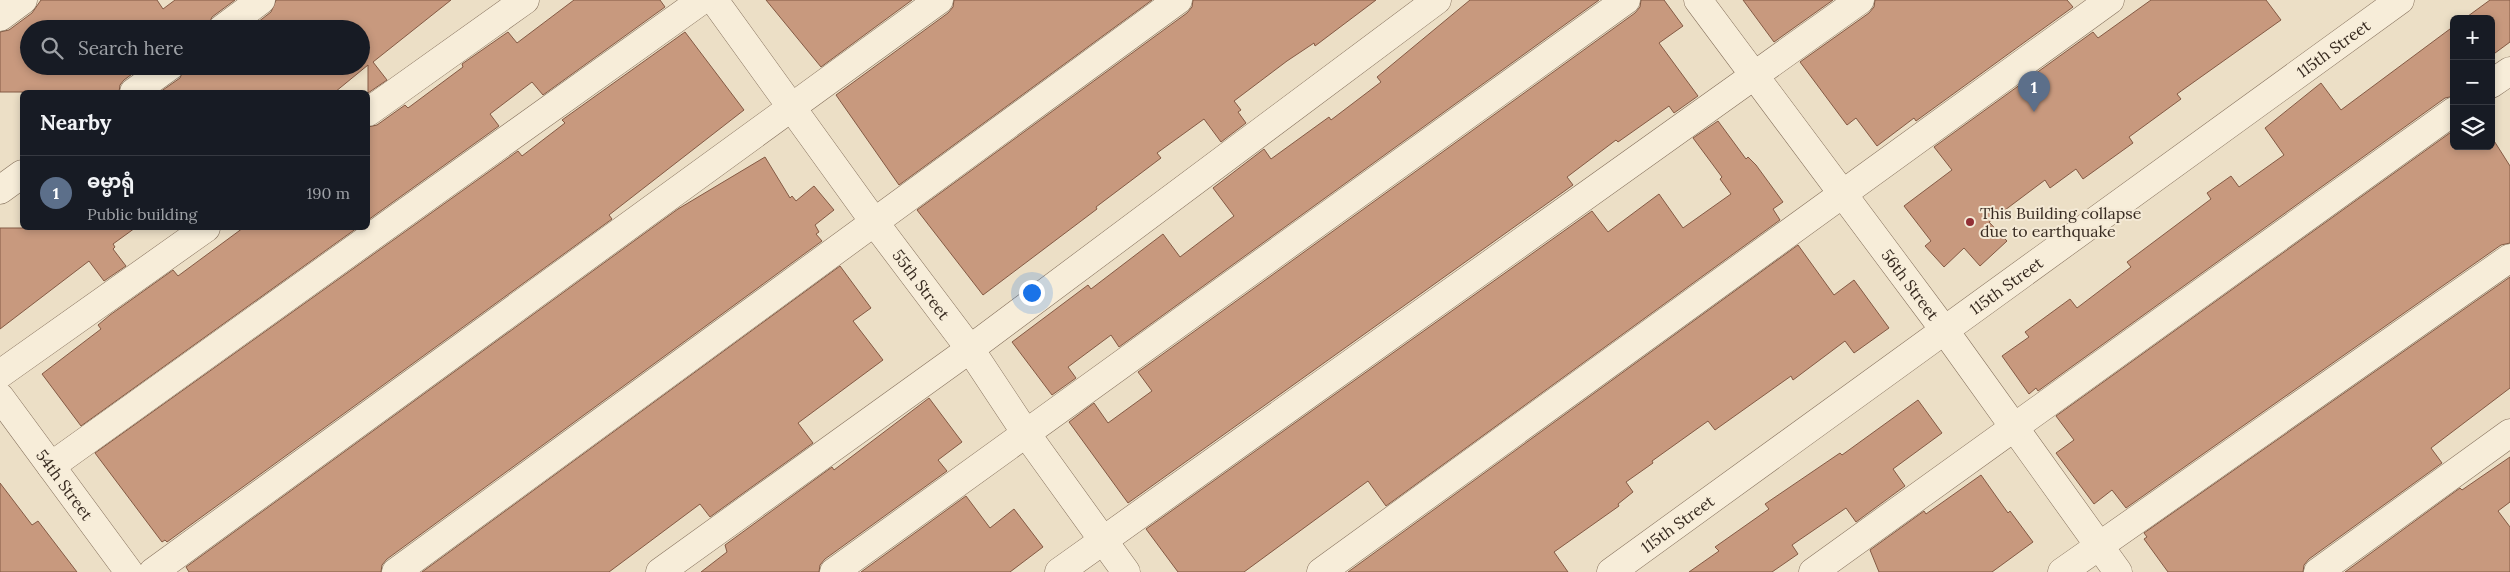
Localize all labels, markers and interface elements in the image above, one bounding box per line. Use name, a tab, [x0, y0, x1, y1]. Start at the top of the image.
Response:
street label: 115th Street	[2293, 15, 2374, 82]
map controls	[2450, 15, 2495, 150]
button: +	[2450, 15, 2495, 60]
search box	[20, 20, 370, 75]
icon: search	[38, 34, 66, 62]
text: Search here	[78, 36, 184, 60]
button: −	[2450, 60, 2495, 105]
pin: 1	[2018, 71, 2050, 112]
button: layers	[2450, 105, 2495, 150]
text: Nearby	[40, 109, 111, 136]
text: ဓမ္မာရုံ	[87, 169, 135, 193]
text: 1	[53, 183, 59, 203]
text: 190 m	[306, 183, 350, 203]
place label: This Building collapse due to earthquake	[1980, 203, 2142, 241]
text: Public building	[87, 204, 197, 224]
marker: This Building collapse due to earthquake	[1964, 216, 1976, 228]
street label: 55th Street	[888, 245, 955, 324]
street label: 56th Street	[1877, 245, 1944, 325]
street label: 115th Street	[1965, 252, 2047, 319]
your location	[1019, 280, 1045, 306]
street label: 54th Street	[32, 445, 98, 525]
street label: 115th Street	[1637, 490, 1719, 557]

